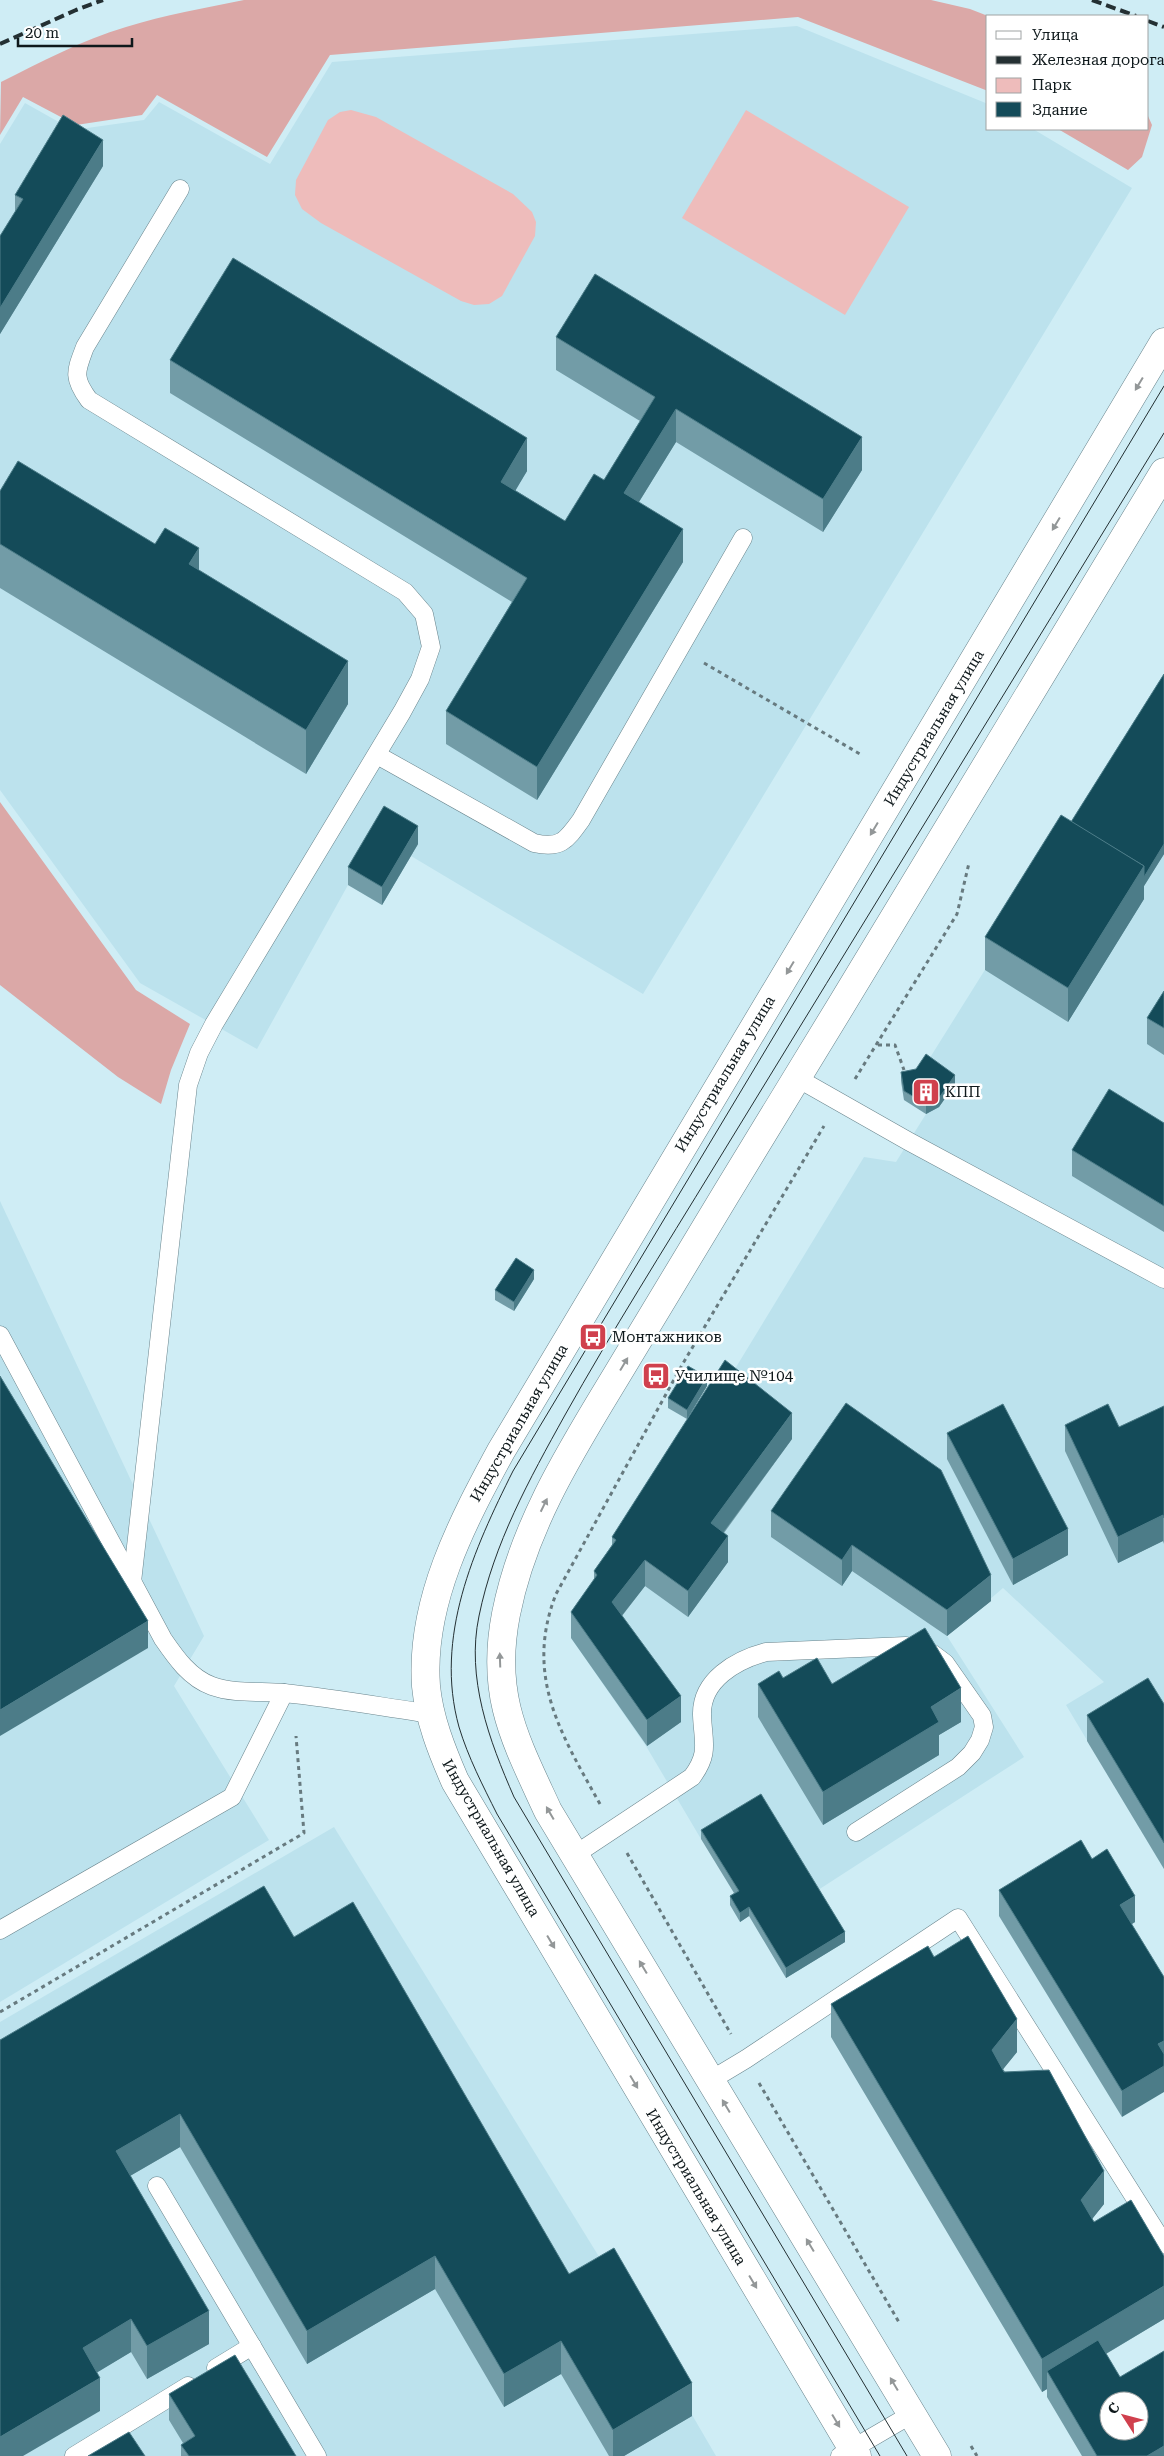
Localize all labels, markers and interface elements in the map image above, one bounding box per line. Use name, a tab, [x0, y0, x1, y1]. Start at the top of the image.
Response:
scale bar	[18, 15, 131, 47]
legend	[986, 15, 1149, 130]
text: 20 m	[25, 24, 60, 42]
text: Улица	[1032, 26, 1078, 44]
text: Железная дорога	[1032, 51, 1164, 69]
text: Парк	[1032, 76, 1072, 94]
text: Здание	[1032, 101, 1088, 119]
one-way arrow	[1135, 378, 1144, 391]
one-way arrow	[1051, 517, 1060, 530]
street label: Индустриальная улица	[880, 647, 988, 809]
one-way arrow	[870, 822, 879, 835]
one-way arrow	[785, 961, 794, 974]
street label: Индустриальная улица	[671, 993, 779, 1155]
building icon: КПП	[911, 1077, 941, 1107]
place label: КПП	[945, 1083, 981, 1101]
bus stop icon: Монтажников	[578, 1322, 608, 1352]
place label: Монтажников	[612, 1328, 722, 1346]
street label: Индустриальная улица	[466, 1341, 572, 1505]
one-way arrow	[619, 1357, 628, 1370]
bus stop icon: Училище №104	[641, 1361, 671, 1391]
place label: Училище №104	[675, 1367, 794, 1385]
one-way arrow	[540, 1498, 548, 1512]
one-way arrow	[496, 1652, 504, 1668]
street label: Индустриальная улица	[438, 1756, 544, 1920]
one-way arrow	[545, 1807, 554, 1820]
one-way arrow	[546, 1936, 555, 1949]
one-way arrow	[638, 1960, 647, 1973]
one-way arrow	[629, 2075, 638, 2088]
one-way arrow	[722, 2099, 731, 2112]
street label: Индустриальная улица	[642, 2106, 750, 2268]
one-way arrow	[806, 2239, 815, 2252]
one-way arrow	[748, 2275, 757, 2288]
one-way arrow	[889, 2378, 898, 2391]
north arrow	[1099, 2391, 1149, 2441]
text: С	[1104, 2400, 1123, 2417]
one-way arrow	[831, 2415, 840, 2428]

